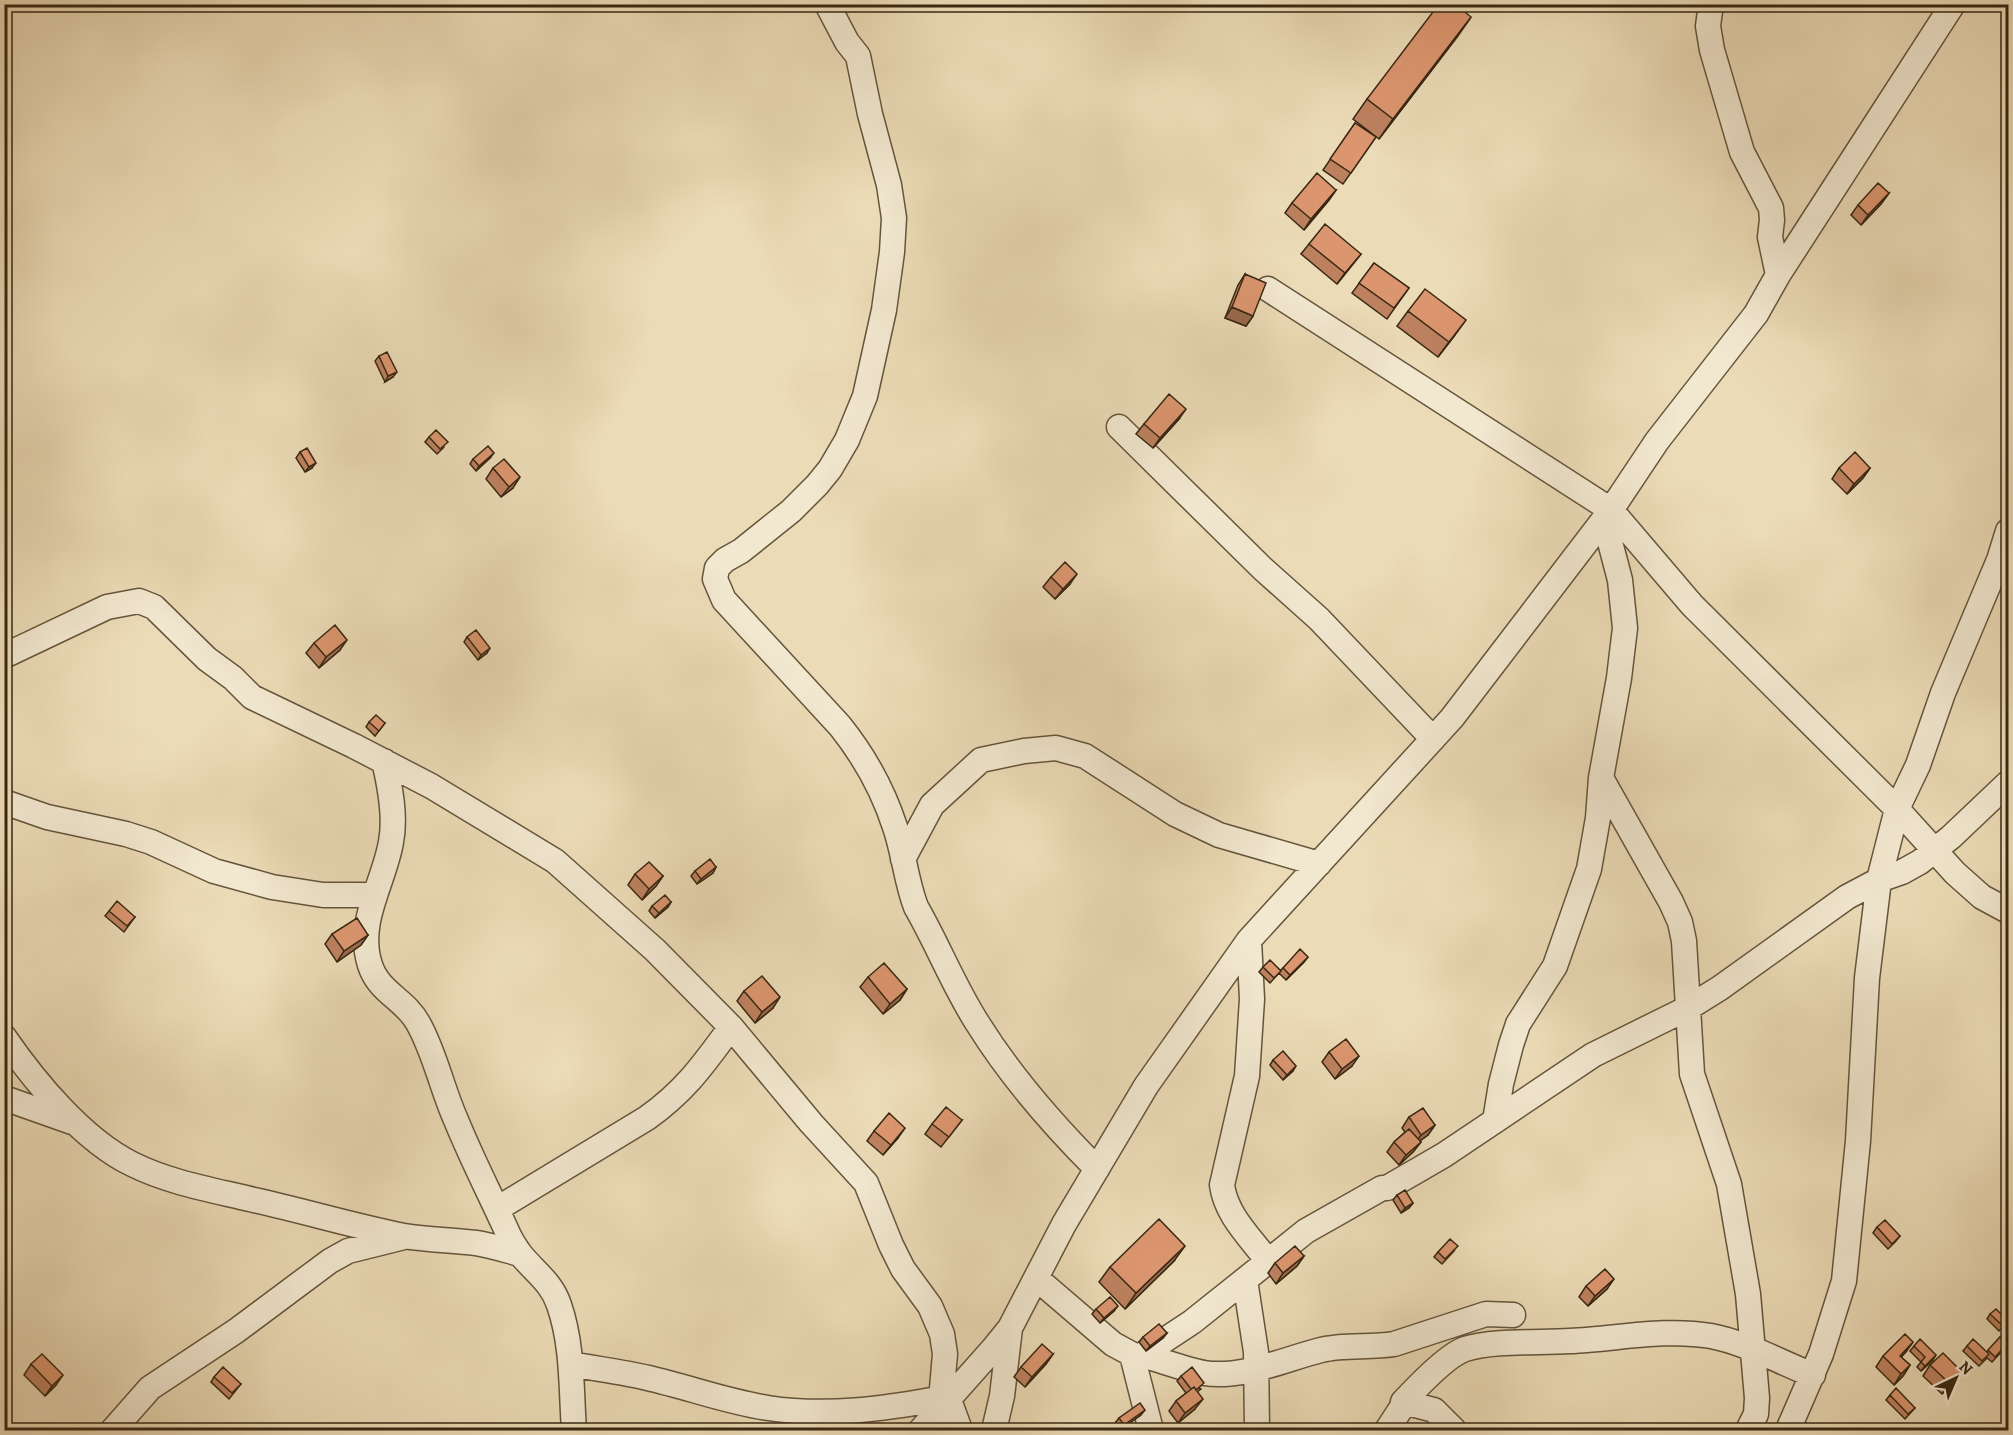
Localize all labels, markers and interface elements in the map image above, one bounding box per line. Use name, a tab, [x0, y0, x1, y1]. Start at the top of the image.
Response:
north arrow	[1926, 1348, 1986, 1408]
text: N	[1954, 1356, 1978, 1380]

